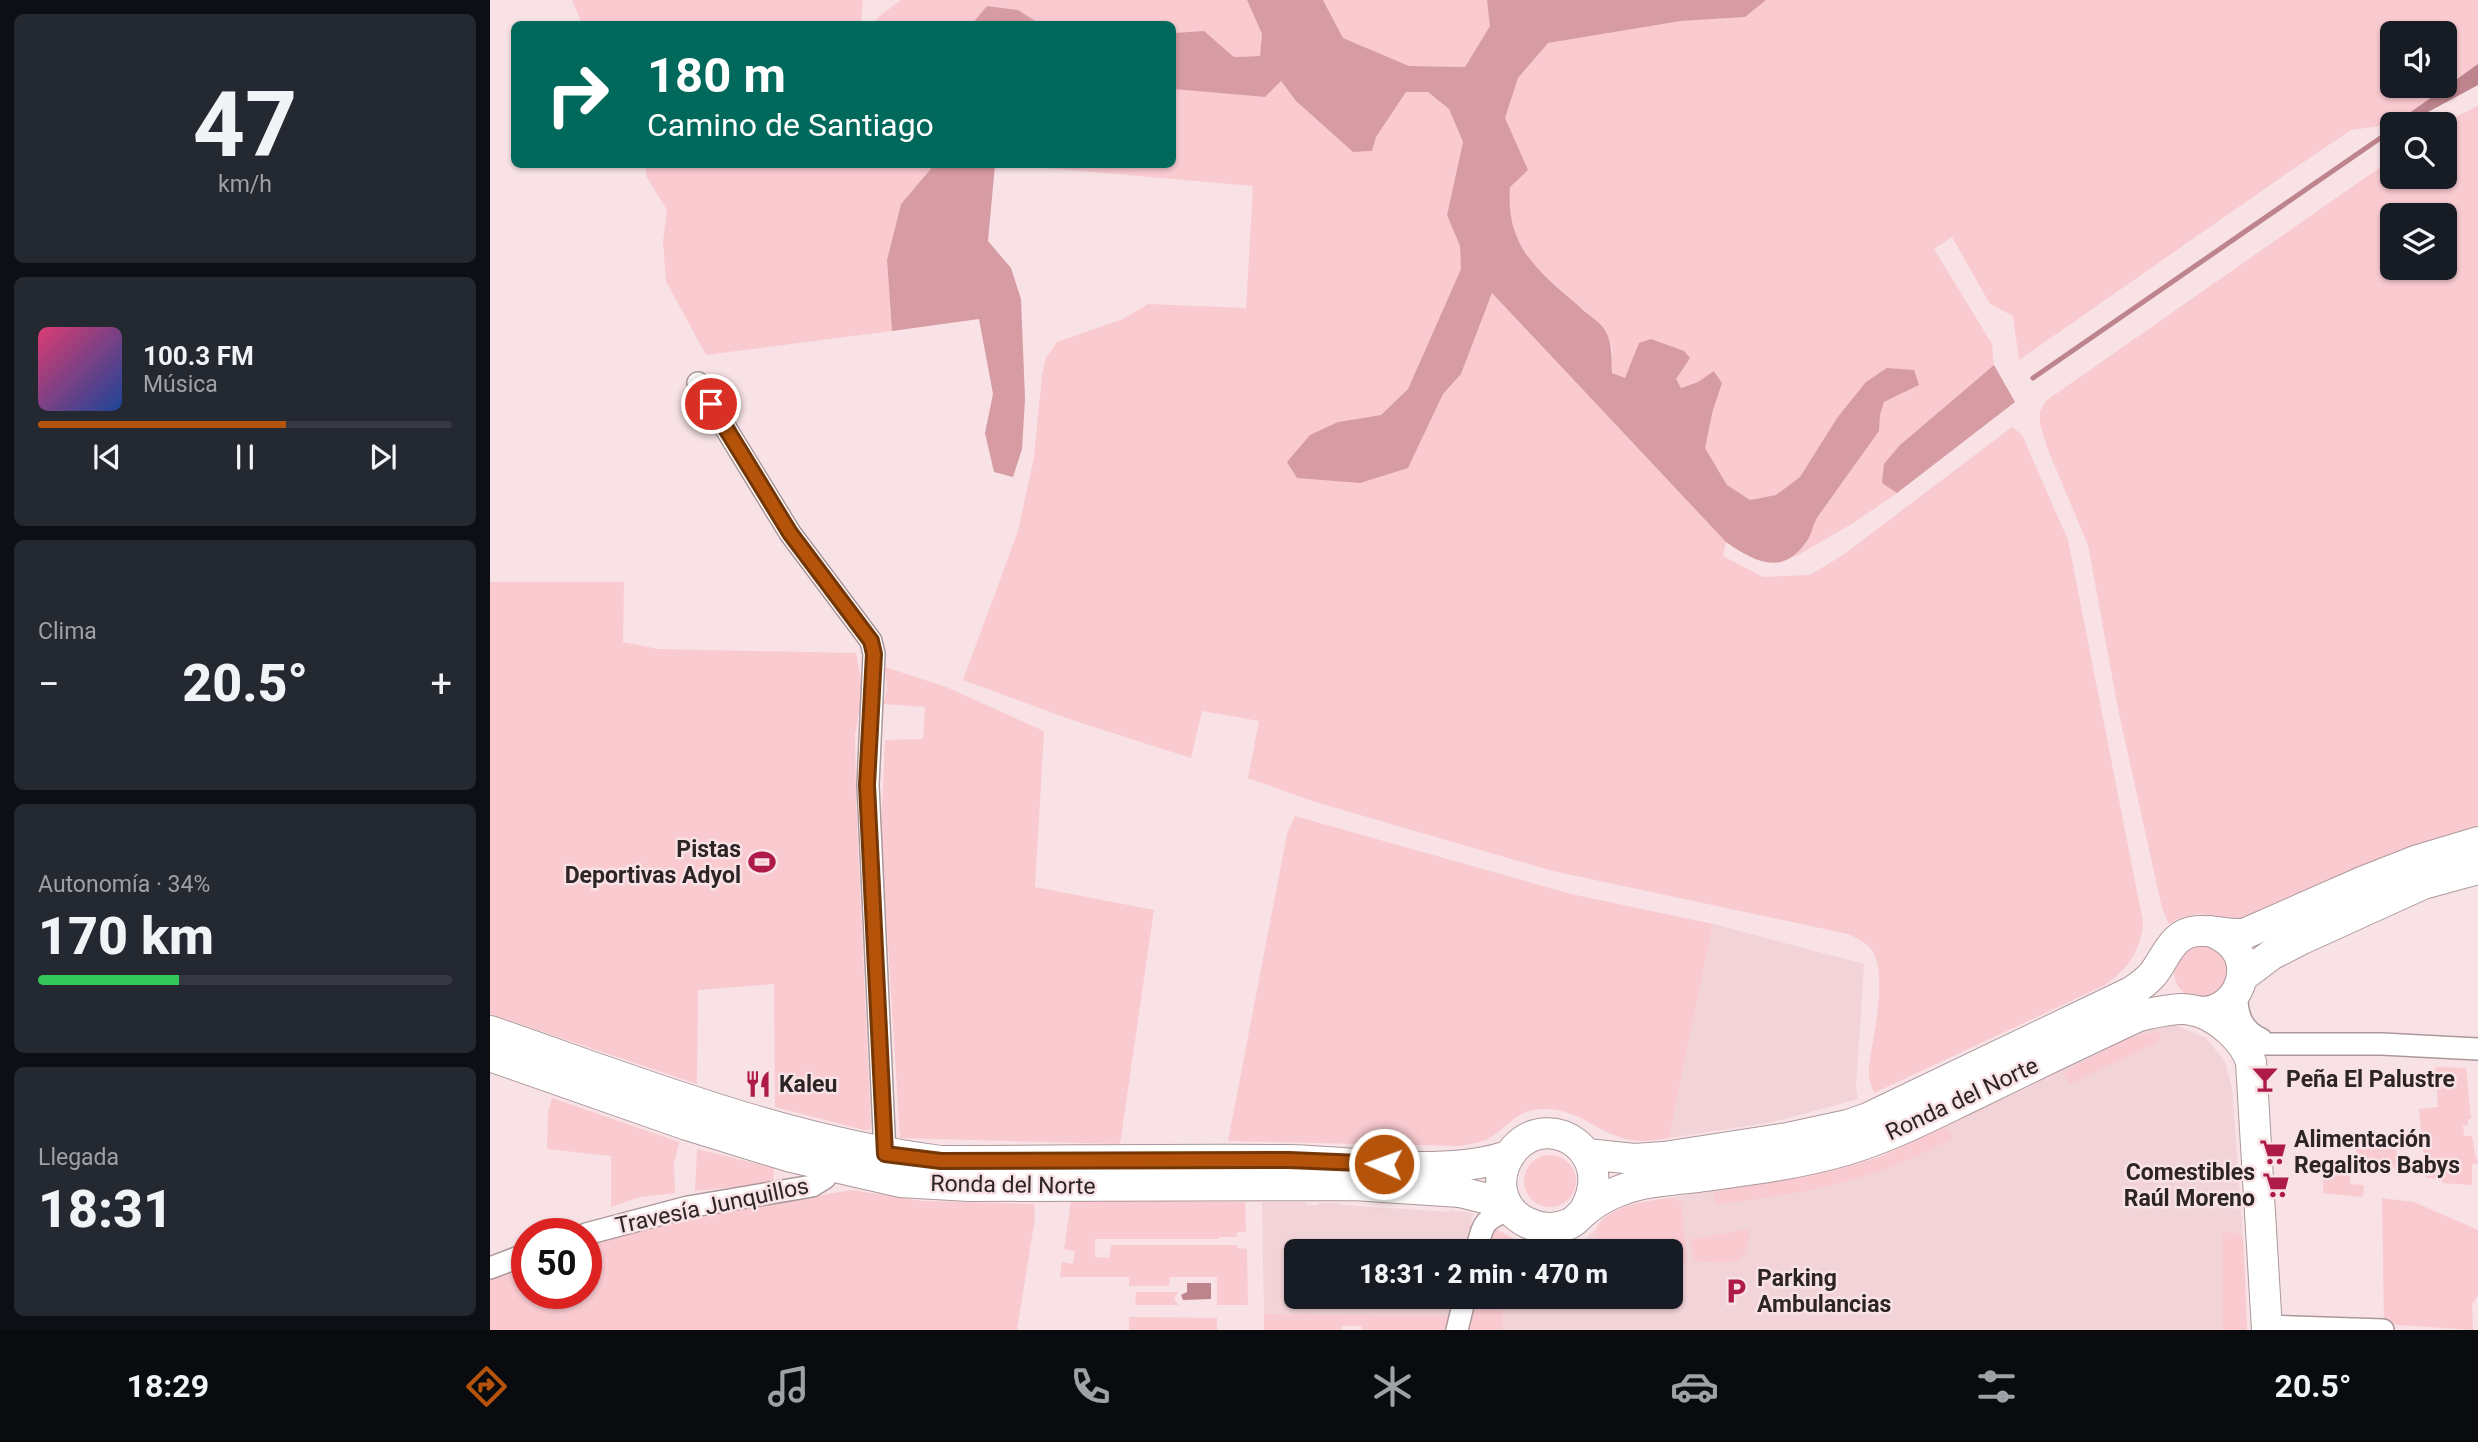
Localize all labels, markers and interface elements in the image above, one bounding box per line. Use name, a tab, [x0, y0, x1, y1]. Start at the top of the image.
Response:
map controls	[2380, 21, 2457, 280]
button: sound	[2380, 21, 2457, 98]
text: 180 m	[647, 47, 786, 104]
icon: right	[532, 49, 623, 140]
text: 47	[193, 72, 297, 178]
text: Camino de Santiago	[647, 106, 934, 144]
button: search	[2380, 112, 2457, 189]
text: km/h	[218, 171, 272, 198]
button: layers	[2380, 203, 2457, 280]
text: 100.3 FM	[143, 341, 254, 371]
text: Música	[143, 371, 218, 398]
pin	[681, 374, 741, 434]
icon: arrive	[692, 385, 730, 423]
icon: previous	[88, 438, 126, 476]
icon: pause	[226, 438, 264, 476]
icon: next	[364, 438, 402, 476]
text: Clima	[38, 618, 97, 645]
text: 20.5°	[182, 653, 308, 714]
text: −	[38, 662, 60, 706]
text: +	[430, 662, 452, 706]
place label: Pistas Deportivas Adyol	[565, 836, 741, 889]
sports icon: Pistas Deportivas Adyol	[747, 847, 777, 877]
text: Autonomía · 34%	[38, 871, 210, 898]
text: 170 km	[38, 906, 214, 967]
street label: Ronda del Norte	[1881, 1052, 2043, 1146]
bar icon: Peña El Palustre	[2250, 1064, 2280, 1094]
place label: Peña El Palustre	[2286, 1066, 2455, 1093]
restaurant icon: Kaleu	[743, 1069, 773, 1099]
place label: Kaleu	[779, 1071, 837, 1098]
place label: Alimentación Regalitos Babys	[2294, 1126, 2460, 1179]
position arrow	[1347, 1127, 1421, 1201]
supermarket icon: Alimentación Regalitos Babys	[2258, 1137, 2288, 1167]
text: Llegada	[38, 1144, 119, 1171]
place label: Comestibles Raúl Moreno	[2124, 1159, 2255, 1212]
street label: Ronda del Norte	[930, 1170, 1096, 1200]
supermarket icon: Comestibles Raúl Moreno	[2261, 1170, 2291, 1200]
street label: Travesía Junquillos	[613, 1172, 811, 1240]
text: 18:31	[38, 1179, 173, 1240]
speed limit sign: 50	[511, 1218, 602, 1309]
text: 18:31 · 2 min · 470 m	[1359, 1259, 1608, 1289]
place label: Parking Ambulancias	[1757, 1265, 1891, 1318]
parking icon: Parking Ambulancias	[1721, 1276, 1751, 1306]
icon: directions	[462, 1362, 511, 1411]
icon: music	[764, 1362, 813, 1411]
icon: phone	[1066, 1362, 1115, 1411]
icon: climate	[1368, 1362, 1417, 1411]
icon: car	[1670, 1362, 1719, 1411]
icon: filters	[1972, 1362, 2021, 1411]
text: 18:29	[127, 1367, 209, 1405]
text: 20.5°	[2275, 1367, 2351, 1405]

